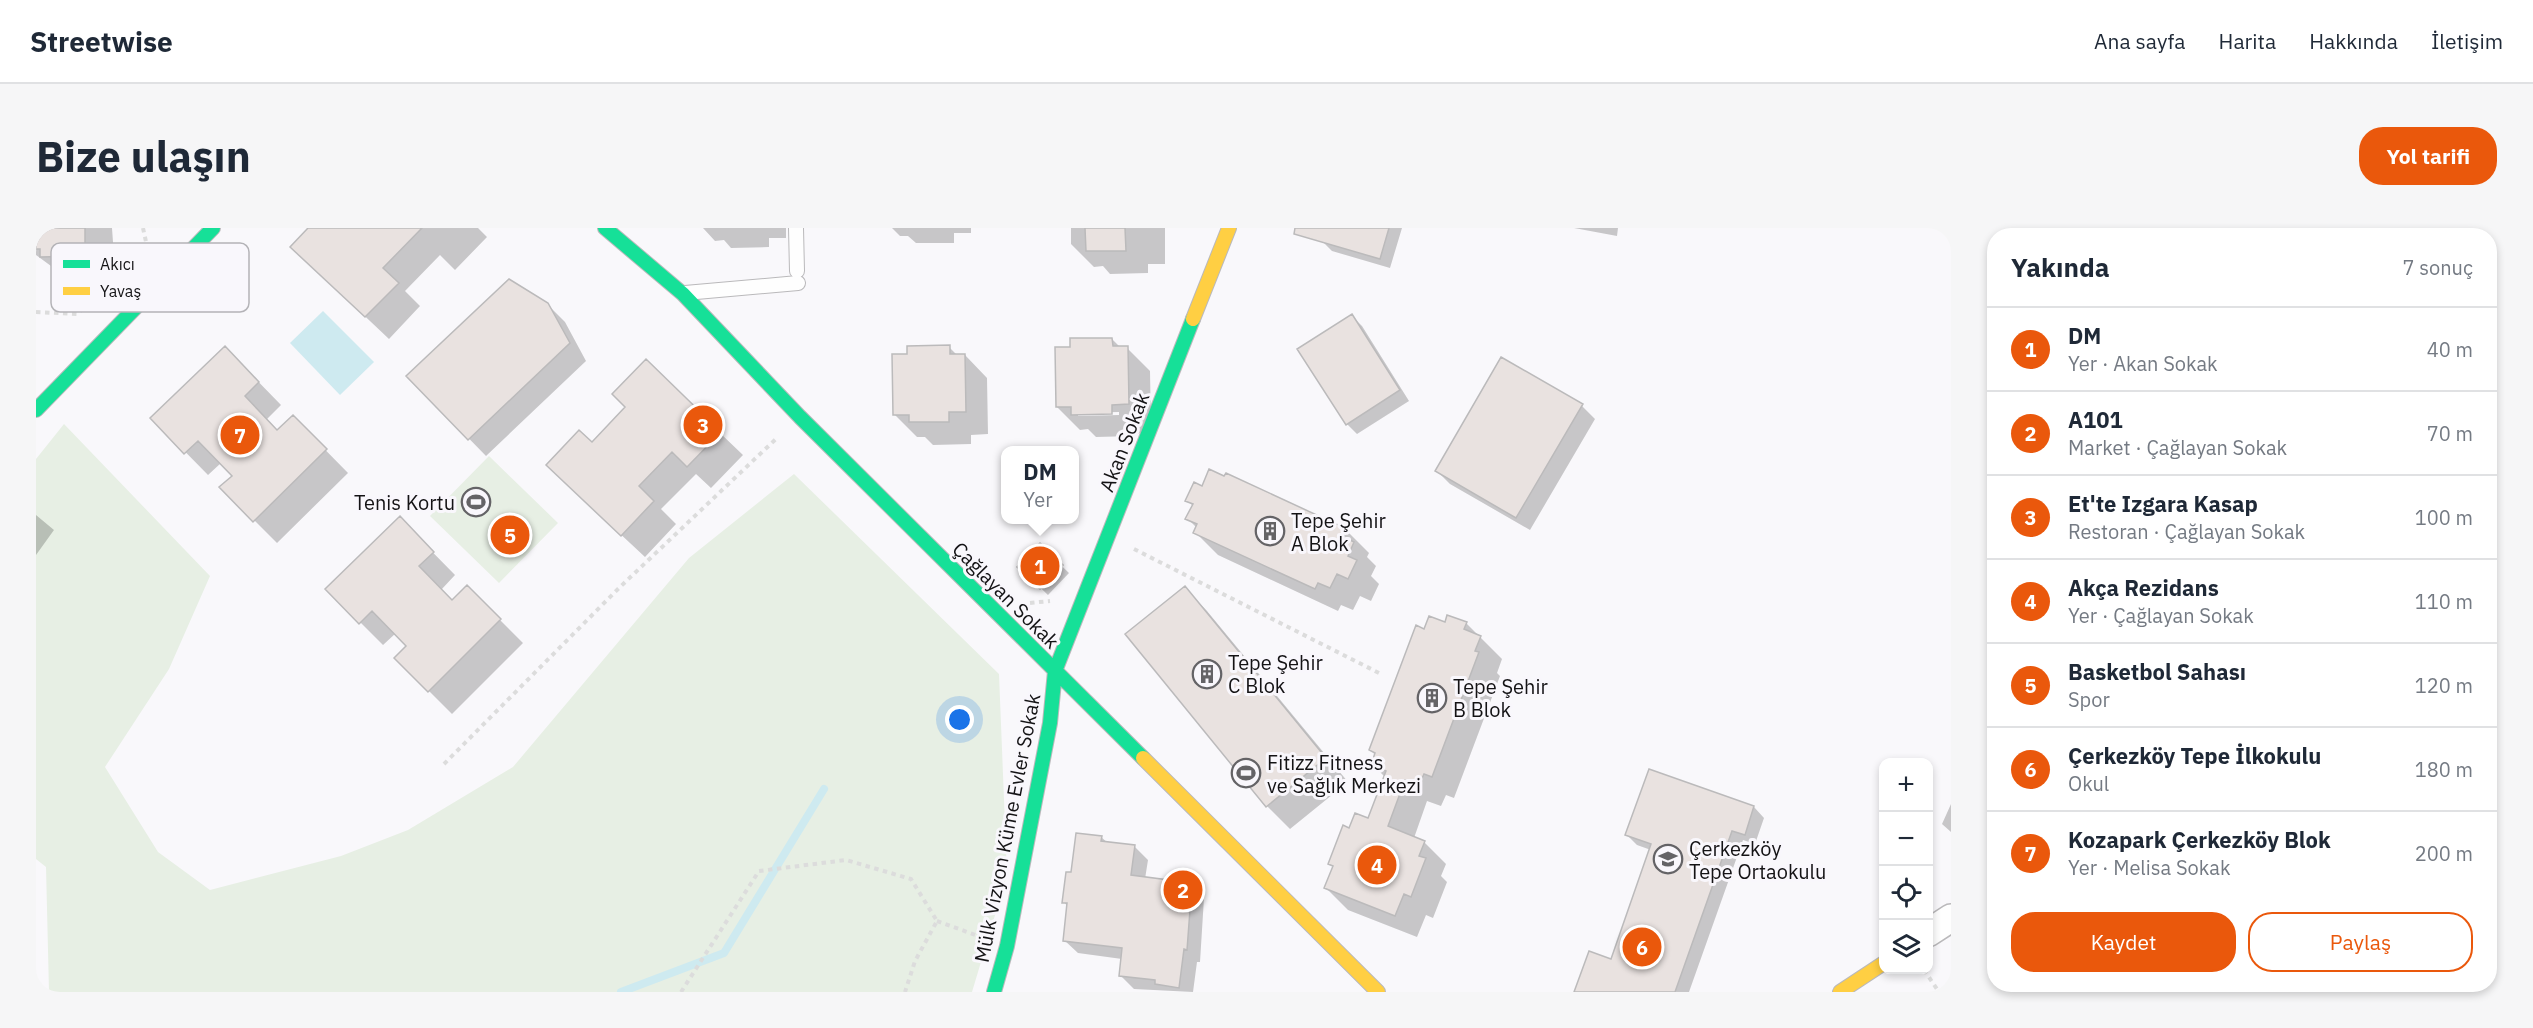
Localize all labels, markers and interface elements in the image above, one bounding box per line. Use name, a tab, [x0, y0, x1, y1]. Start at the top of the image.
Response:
text: Streetwise	[30, 23, 173, 60]
text: Ana sayfa	[2094, 27, 2186, 55]
text: Harita	[2219, 27, 2276, 55]
text: Hakkında	[2309, 27, 2398, 55]
text: İletişim	[2431, 27, 2503, 55]
button: Yol tarifi	[2359, 127, 2497, 185]
text: Bize ulaşın	[36, 129, 251, 184]
legend	[51, 243, 249, 312]
text: Yakında	[2011, 250, 2110, 284]
text: Akıcı	[100, 254, 135, 274]
text: 7 sonuç	[2403, 254, 2473, 281]
text: Yavaş	[100, 281, 141, 301]
text: DM	[2068, 321, 2101, 350]
text: 1	[2025, 336, 2037, 363]
text: 40 m	[2427, 336, 2473, 363]
text: Yer · Akan Sokak	[2068, 350, 2218, 377]
street label: Akan Sokak	[1093, 388, 1155, 496]
pin: 3	[684, 402, 722, 448]
text: A101	[2068, 405, 2123, 434]
pin: 7	[220, 412, 260, 458]
text: 2	[2025, 420, 2037, 447]
text: 70 m	[2427, 420, 2473, 447]
text: Market · Çağlayan Sokak	[2068, 434, 2287, 461]
popup	[1001, 446, 1079, 524]
text: DM	[1023, 457, 1057, 486]
sports icon: Tenis Kortu	[460, 486, 492, 518]
text: Yer	[1023, 486, 1053, 513]
place label: Tenis Kortu	[354, 489, 455, 516]
text: Et'te Izgara Kasap	[2068, 489, 2258, 518]
text: 3	[2025, 504, 2037, 531]
text: 100 m	[2415, 504, 2473, 531]
place label: Tepe Şehir A Blok	[1291, 507, 1386, 557]
pin: 5	[490, 512, 530, 558]
building icon: Tepe Şehir A Blok	[1254, 515, 1286, 547]
text: Restoran · Çağlayan Sokak	[2068, 518, 2305, 545]
street label: Çağlayan Sokak	[947, 536, 1066, 655]
pin: 1	[1020, 544, 1060, 588]
text: Akça Rezidans	[2068, 573, 2219, 602]
text: 4	[2025, 588, 2037, 615]
text: 110 m	[2415, 588, 2473, 615]
text: Yer · Çağlayan Sokak	[2068, 602, 2254, 629]
place label: Tepe Şehir C Blok	[1228, 649, 1323, 699]
text: Basketbol Sahası	[2068, 657, 2246, 686]
building icon: Tepe Şehir C Blok	[1191, 658, 1223, 690]
text: 5	[2025, 672, 2037, 699]
text: 120 m	[2415, 672, 2473, 699]
place label: Tepe Şehir B Blok	[1453, 673, 1548, 723]
building icon: Tepe Şehir B Blok	[1416, 682, 1448, 714]
text: Spor	[2068, 686, 2110, 713]
street label: Mülk Vizyon Küme Evler Sokak	[968, 691, 1046, 965]
your location	[945, 705, 974, 734]
text: Çerkezköy Tepe İlkokulu	[2068, 741, 2321, 770]
place label: Fitizz Fitness ve Sağlık Merkezi	[1267, 749, 1421, 799]
text: 6	[2025, 756, 2037, 783]
text: 180 m	[2415, 756, 2473, 783]
sports icon: Fitizz Fitness ve Sağlık Merkezi	[1230, 757, 1262, 789]
map controls	[1879, 758, 1933, 974]
button: +	[1879, 758, 1933, 812]
text: Okul	[2068, 770, 2109, 797]
button: −	[1879, 812, 1933, 866]
text: Kozapark Çerkezköy Blok	[2068, 825, 2331, 854]
place label: Çerkezköy Tepe Ortaokulu	[1689, 835, 1826, 885]
text: 7	[2025, 840, 2037, 867]
text: 200 m	[2415, 840, 2473, 867]
pin: 4	[1358, 842, 1396, 888]
school or university icon: Çerkezköy Tepe Ortaokulu	[1652, 843, 1684, 875]
text: Yer · Melisa Sokak	[2068, 854, 2230, 881]
button: locate	[1879, 866, 1933, 920]
pin: 2	[1164, 868, 1202, 912]
button: Kaydet	[2011, 912, 2236, 972]
button: Paylaş	[2248, 912, 2473, 972]
button: layers	[1879, 920, 1933, 974]
pin: 6	[1622, 924, 1662, 970]

